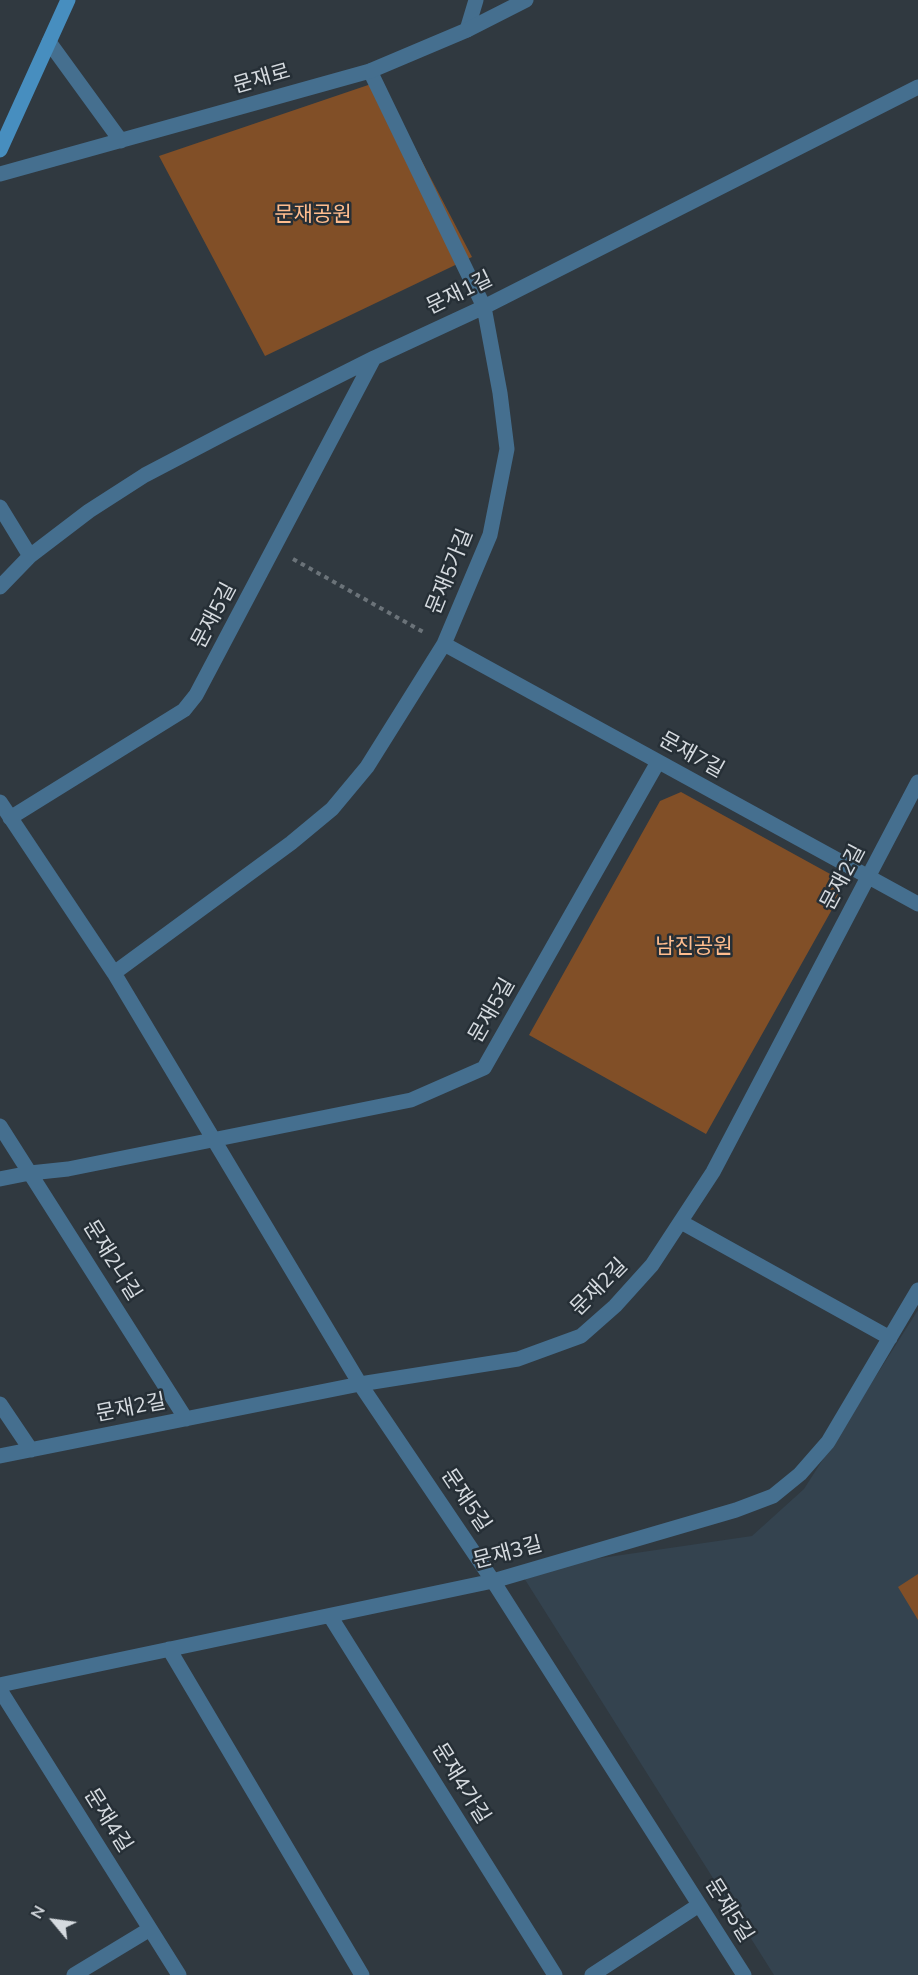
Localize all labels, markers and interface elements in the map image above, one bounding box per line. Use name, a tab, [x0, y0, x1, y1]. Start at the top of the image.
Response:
street label: 문재로	[231, 60, 293, 100]
park label: 문재공원	[274, 203, 352, 229]
street label: 문재1길	[423, 267, 497, 321]
street label: 문재5가길	[422, 526, 480, 618]
street label: 문재5길	[187, 579, 243, 653]
street label: 문재7길	[654, 728, 728, 784]
street label: 문재2길	[816, 841, 872, 915]
park label: 남진공원	[655, 935, 733, 961]
street label: 문재5길	[464, 974, 522, 1048]
street label: 문재2나길	[77, 1216, 145, 1306]
street label: 문재2길	[566, 1254, 634, 1322]
street label: 문재2길	[94, 1390, 168, 1428]
street label: 문재5길	[435, 1465, 495, 1537]
street label: 문재3길	[471, 1533, 545, 1575]
street label: 문재4가길	[426, 1739, 494, 1829]
street label: 문재4길	[78, 1784, 136, 1858]
street label: 문재5길	[699, 1874, 757, 1948]
north arrow	[24, 1891, 84, 1951]
text: N	[26, 1902, 51, 1923]

